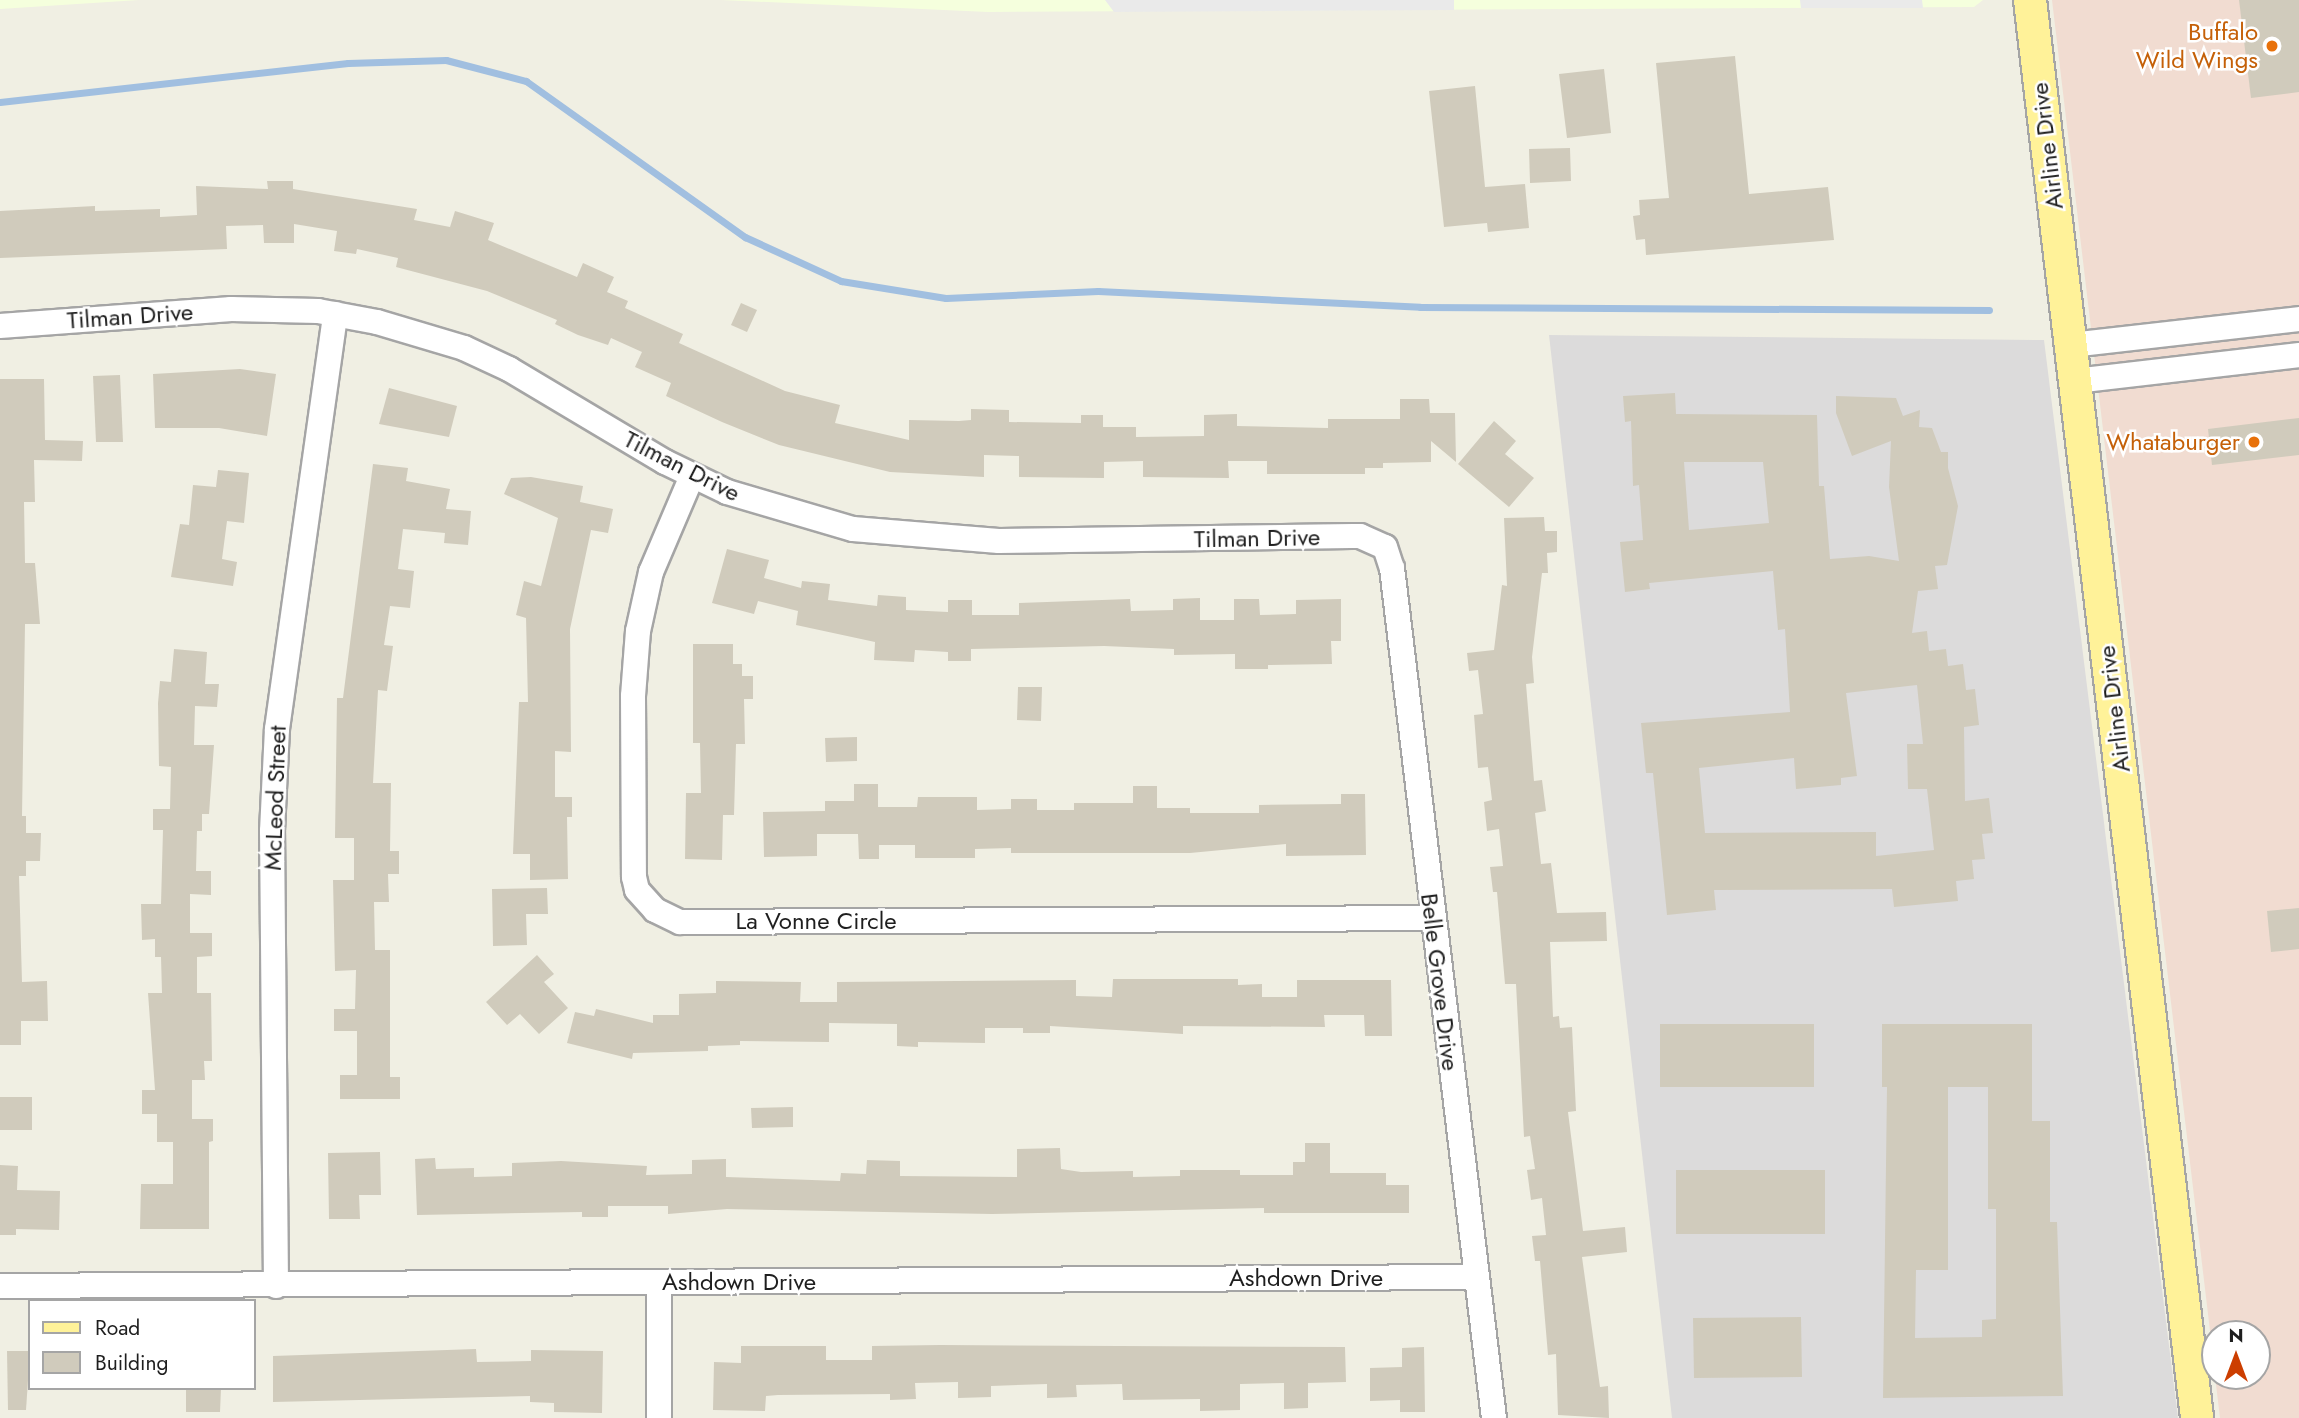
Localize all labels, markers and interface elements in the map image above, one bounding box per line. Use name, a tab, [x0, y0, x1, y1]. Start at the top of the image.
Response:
place label: Buffalo Wild Wings	[2136, 18, 2258, 74]
marker: Buffalo Wild Wings	[2264, 38, 2280, 54]
street label: Airline Drive	[2025, 81, 2069, 211]
street label: Tilman Drive	[66, 297, 194, 335]
street label: Tilman Drive	[619, 424, 745, 508]
place label: Whataburger	[2106, 428, 2240, 456]
marker: Whataburger	[2246, 434, 2262, 450]
street label: Tilman Drive	[1194, 522, 1320, 554]
street label: Airline Drive	[2092, 644, 2136, 774]
street label: McLeod Street	[258, 725, 292, 871]
street label: Belle Grove Drive	[1415, 892, 1465, 1072]
street label: La Vonne Circle	[735, 907, 897, 935]
street label: Ashdown Drive	[1229, 1264, 1383, 1292]
street label: Ashdown Drive	[662, 1268, 816, 1296]
legend	[28, 1299, 256, 1390]
text: Road	[95, 1313, 140, 1343]
north arrow	[2201, 1320, 2271, 1390]
text: N	[2228, 1322, 2244, 1349]
text: Building	[95, 1348, 168, 1378]

